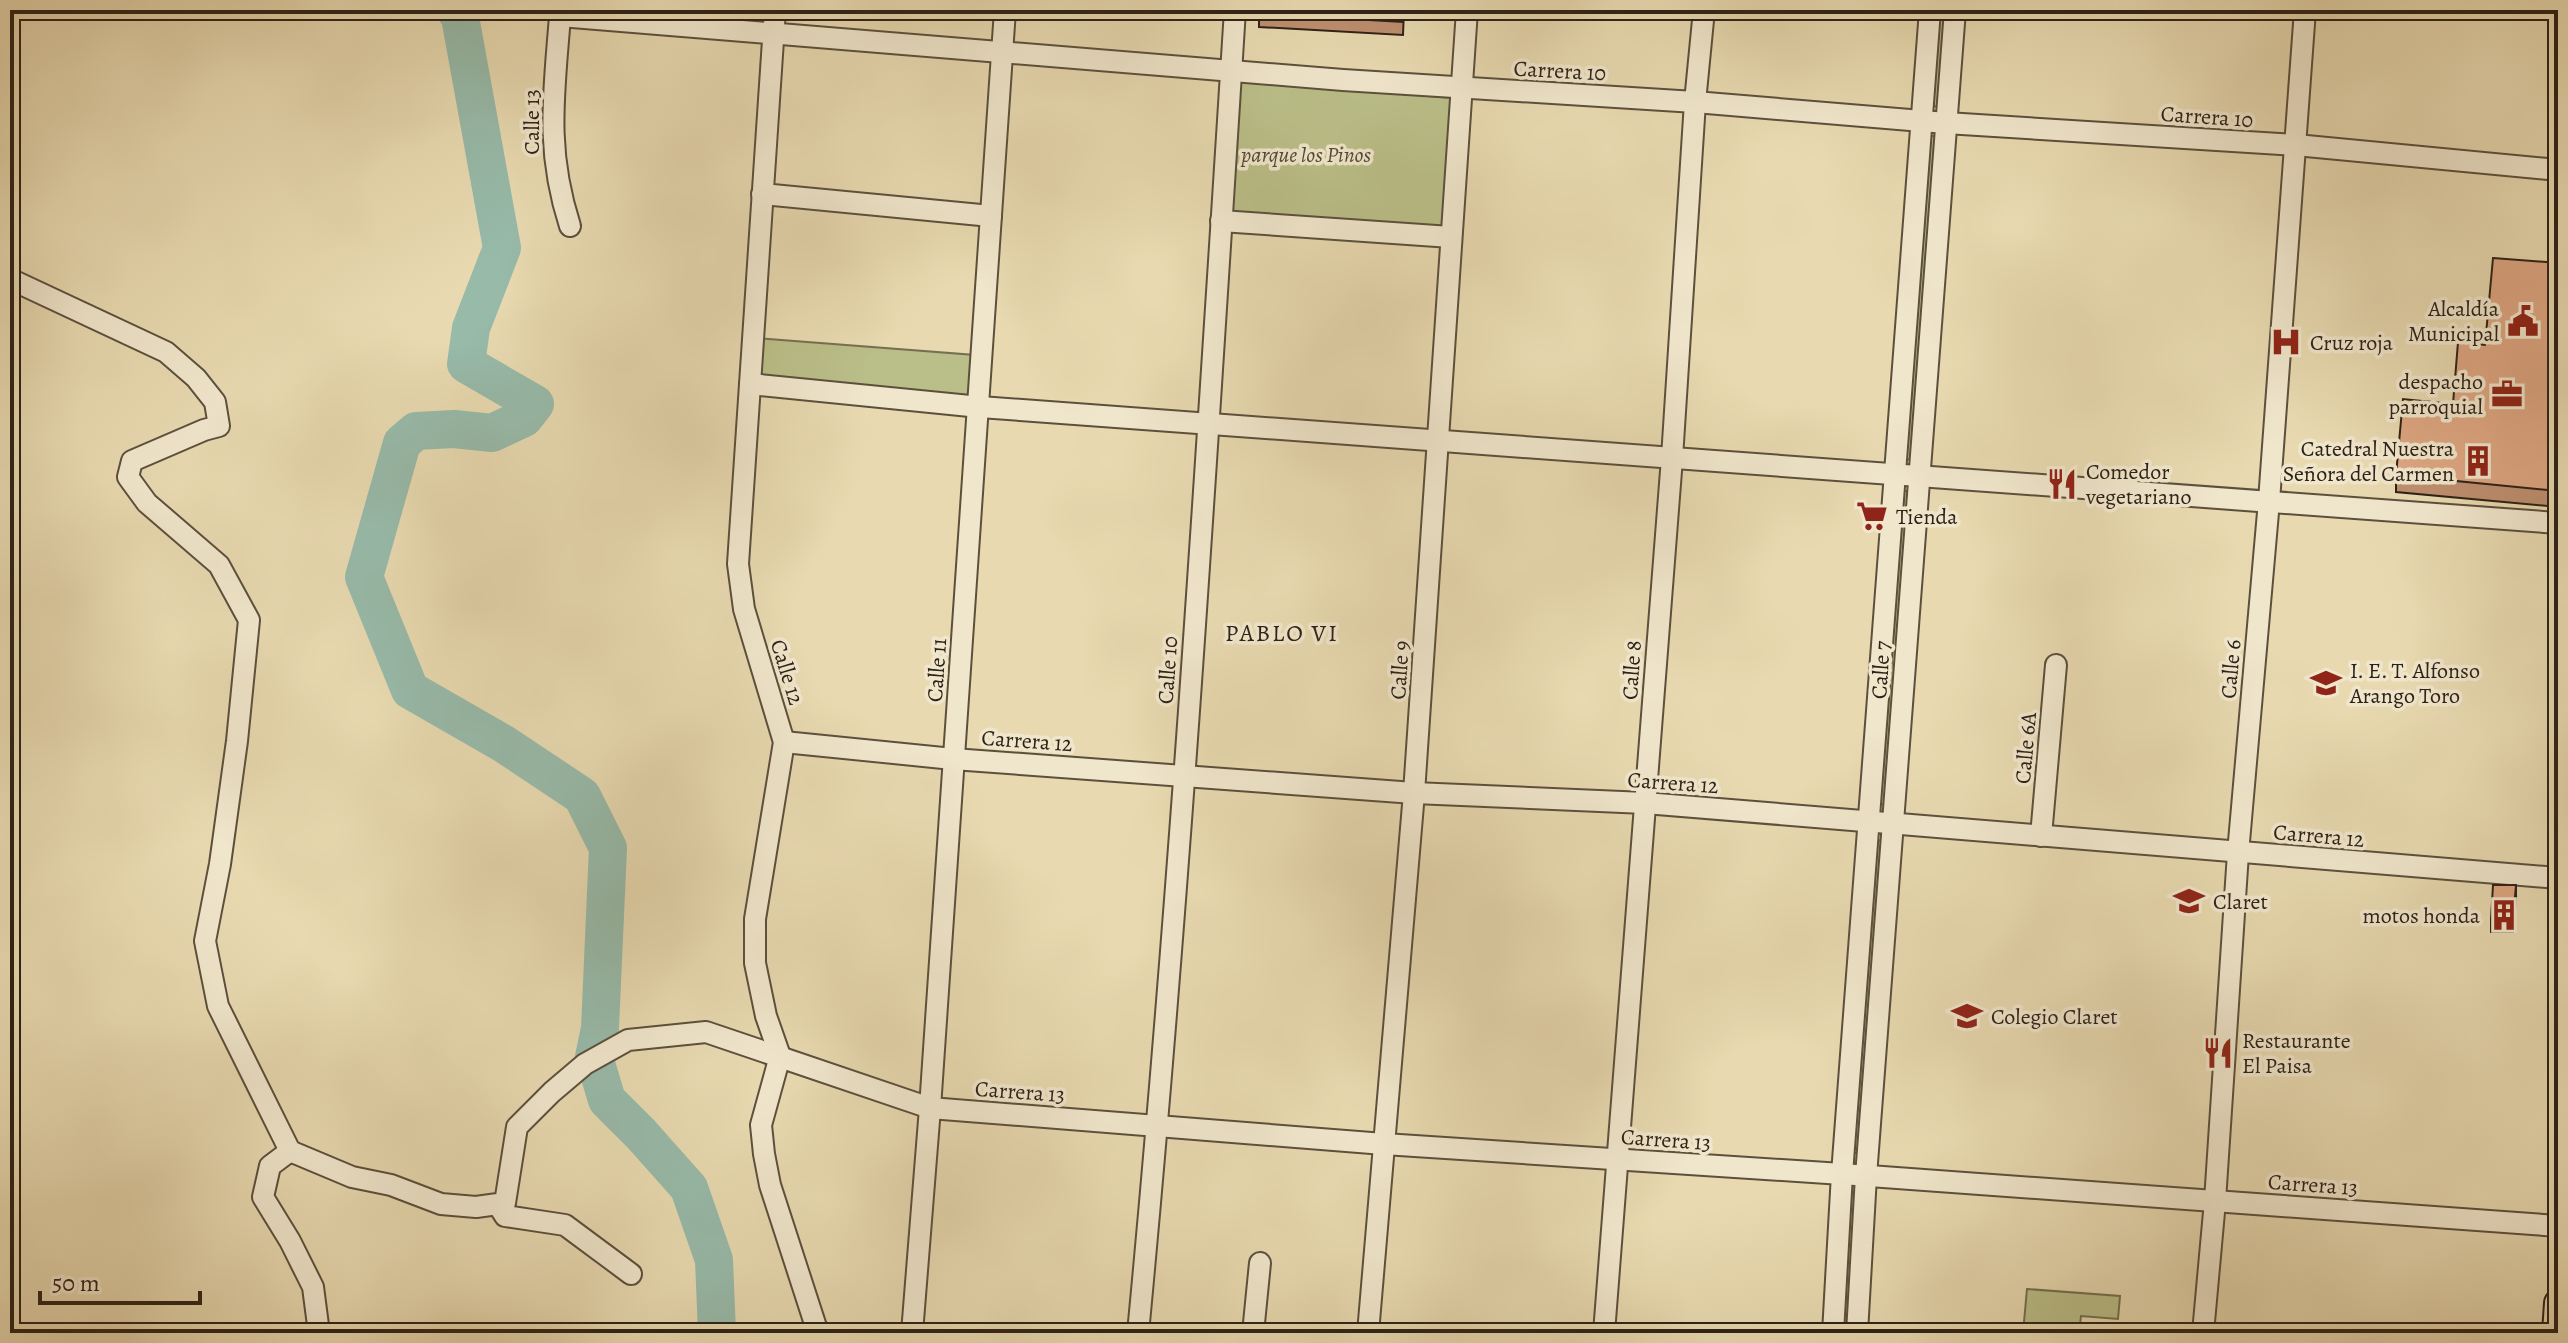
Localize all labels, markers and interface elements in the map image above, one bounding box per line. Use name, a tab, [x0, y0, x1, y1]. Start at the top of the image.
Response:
street label: Carrera 10	[1513, 54, 1607, 88]
street label: Calle 13	[517, 89, 547, 155]
street label: Carrera 10	[2160, 99, 2254, 135]
park label: parque los Pinos	[1240, 140, 1372, 170]
place label: Alcaldía Municipal	[2408, 294, 2500, 349]
public building icon: Alcaldía Municipal	[2506, 304, 2540, 338]
hospital icon: Cruz roja	[2269, 325, 2303, 359]
place label: Cruz roja	[2310, 328, 2394, 358]
place label: despacho parroquial	[2388, 367, 2483, 422]
office icon: despacho parroquial	[2490, 377, 2524, 411]
place label: Catedral Nuestra Señora del Carmen	[2283, 434, 2455, 489]
building icon: Catedral Nuestra Señora del Carmen	[2461, 444, 2495, 478]
place label: Comedor vegetariano	[2085, 457, 2191, 512]
restaurant icon: Comedor vegetariano	[2045, 467, 2079, 501]
supermarket icon: Tienda	[1855, 499, 1889, 533]
place label: Tienda	[1896, 502, 1958, 532]
district label: PABLO VI	[1225, 617, 1339, 649]
street label: Calle 10	[1151, 635, 1185, 705]
street label: Calle 12	[763, 636, 811, 709]
street label: Calle 11	[920, 637, 954, 703]
street label: Calle 6	[2213, 638, 2249, 700]
street label: Calle 8	[1615, 639, 1649, 701]
street label: Calle 7	[1864, 639, 1898, 700]
street label: Calle 9	[1383, 640, 1417, 701]
place label: I. E. T. Alfonso Arango Toro	[2349, 656, 2480, 711]
school or university icon: I. E. T. Alfonso Arango Toro	[2309, 666, 2343, 700]
street label: Calle 6A	[2008, 710, 2044, 785]
street label: Carrera 12	[980, 723, 1074, 759]
street label: Carrera 12	[1626, 765, 1720, 801]
street label: Carrera 12	[2272, 817, 2366, 855]
school or university icon: Claret	[2172, 884, 2206, 918]
place label: Claret	[2213, 887, 2268, 917]
building icon: motos honda	[2487, 898, 2521, 932]
place label: motos honda	[2362, 901, 2481, 931]
school or university icon: Colegio Claret	[1950, 999, 1984, 1033]
place label: Colegio Claret	[1991, 1002, 2118, 1032]
place label: Restaurante El Paisa	[2242, 1026, 2351, 1081]
restaurant icon: Restaurante El Paisa	[2201, 1036, 2235, 1070]
street label: Carrera 13	[974, 1074, 1066, 1110]
street label: Carrera 13	[1620, 1122, 1712, 1158]
street label: Carrera 13	[2267, 1167, 2359, 1203]
scale bar	[40, 1255, 200, 1305]
text: 50 m	[52, 1267, 100, 1299]

